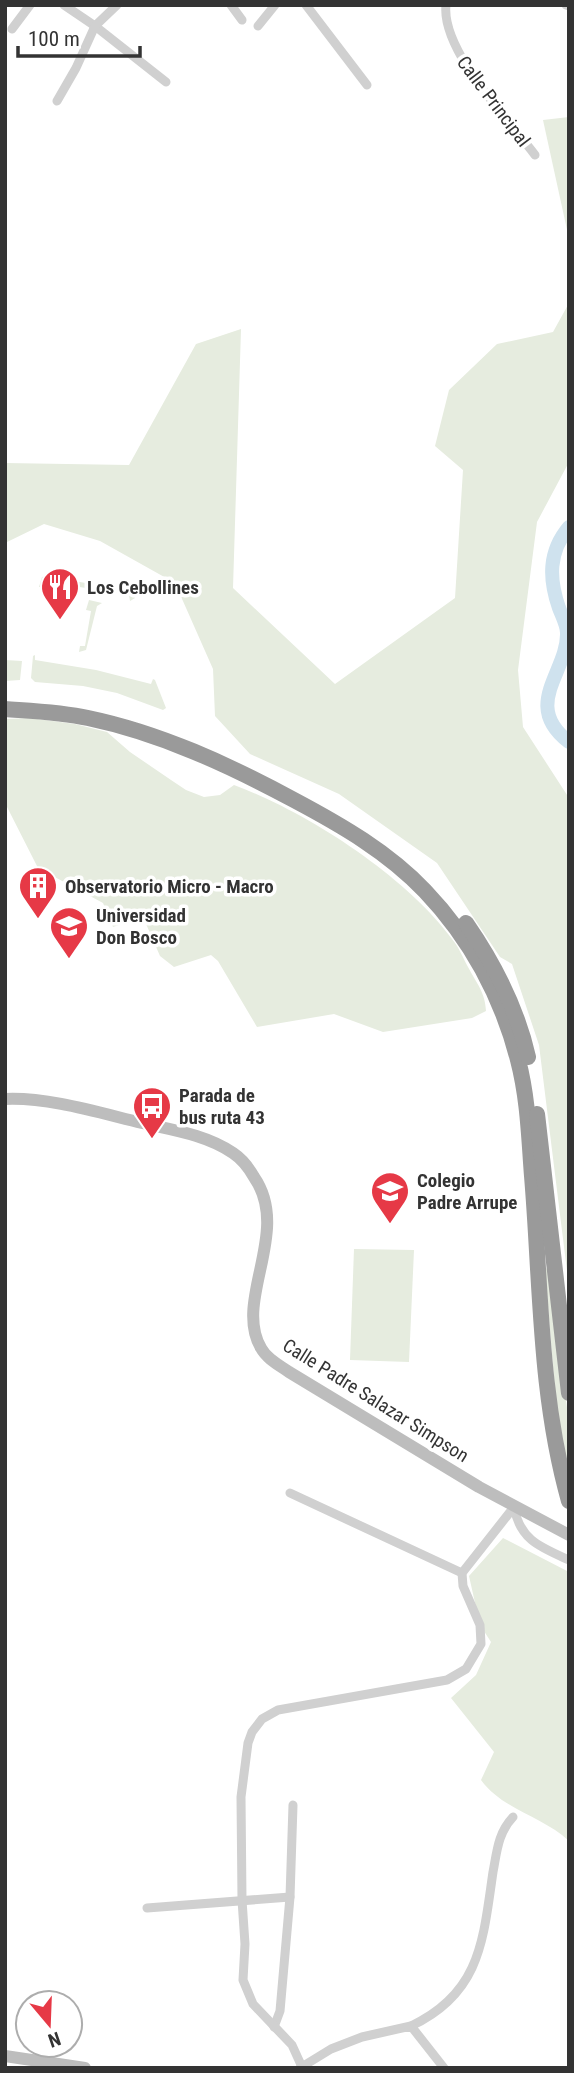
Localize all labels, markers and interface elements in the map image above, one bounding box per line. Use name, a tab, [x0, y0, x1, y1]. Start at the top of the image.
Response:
scale bar	[18, 14, 140, 58]
text: 100 m	[28, 27, 80, 51]
street label: Calle Principal	[452, 51, 535, 151]
restaurant icon: Los Cebollines	[39, 566, 81, 621]
place label: Los Cebollines	[87, 576, 199, 599]
building icon: Observatorio Micro - Macro	[17, 865, 59, 920]
place label: Observatorio Micro - Macro	[65, 875, 274, 898]
place label: Universidad Don Bosco	[96, 904, 186, 949]
school or university icon: Universidad Don Bosco	[48, 905, 90, 960]
place label: Parada de bus ruta 43	[179, 1084, 265, 1129]
bus stop icon: Parada de bus ruta 43	[131, 1085, 173, 1140]
place label: Colegio Padre Arrupe	[417, 1169, 517, 1214]
school or university icon: Colegio Padre Arrupe	[369, 1170, 411, 1225]
street label: Calle Padre Salazar Simpson	[278, 1334, 473, 1467]
north arrow	[14, 1989, 84, 2059]
text: N	[45, 2027, 64, 2052]

